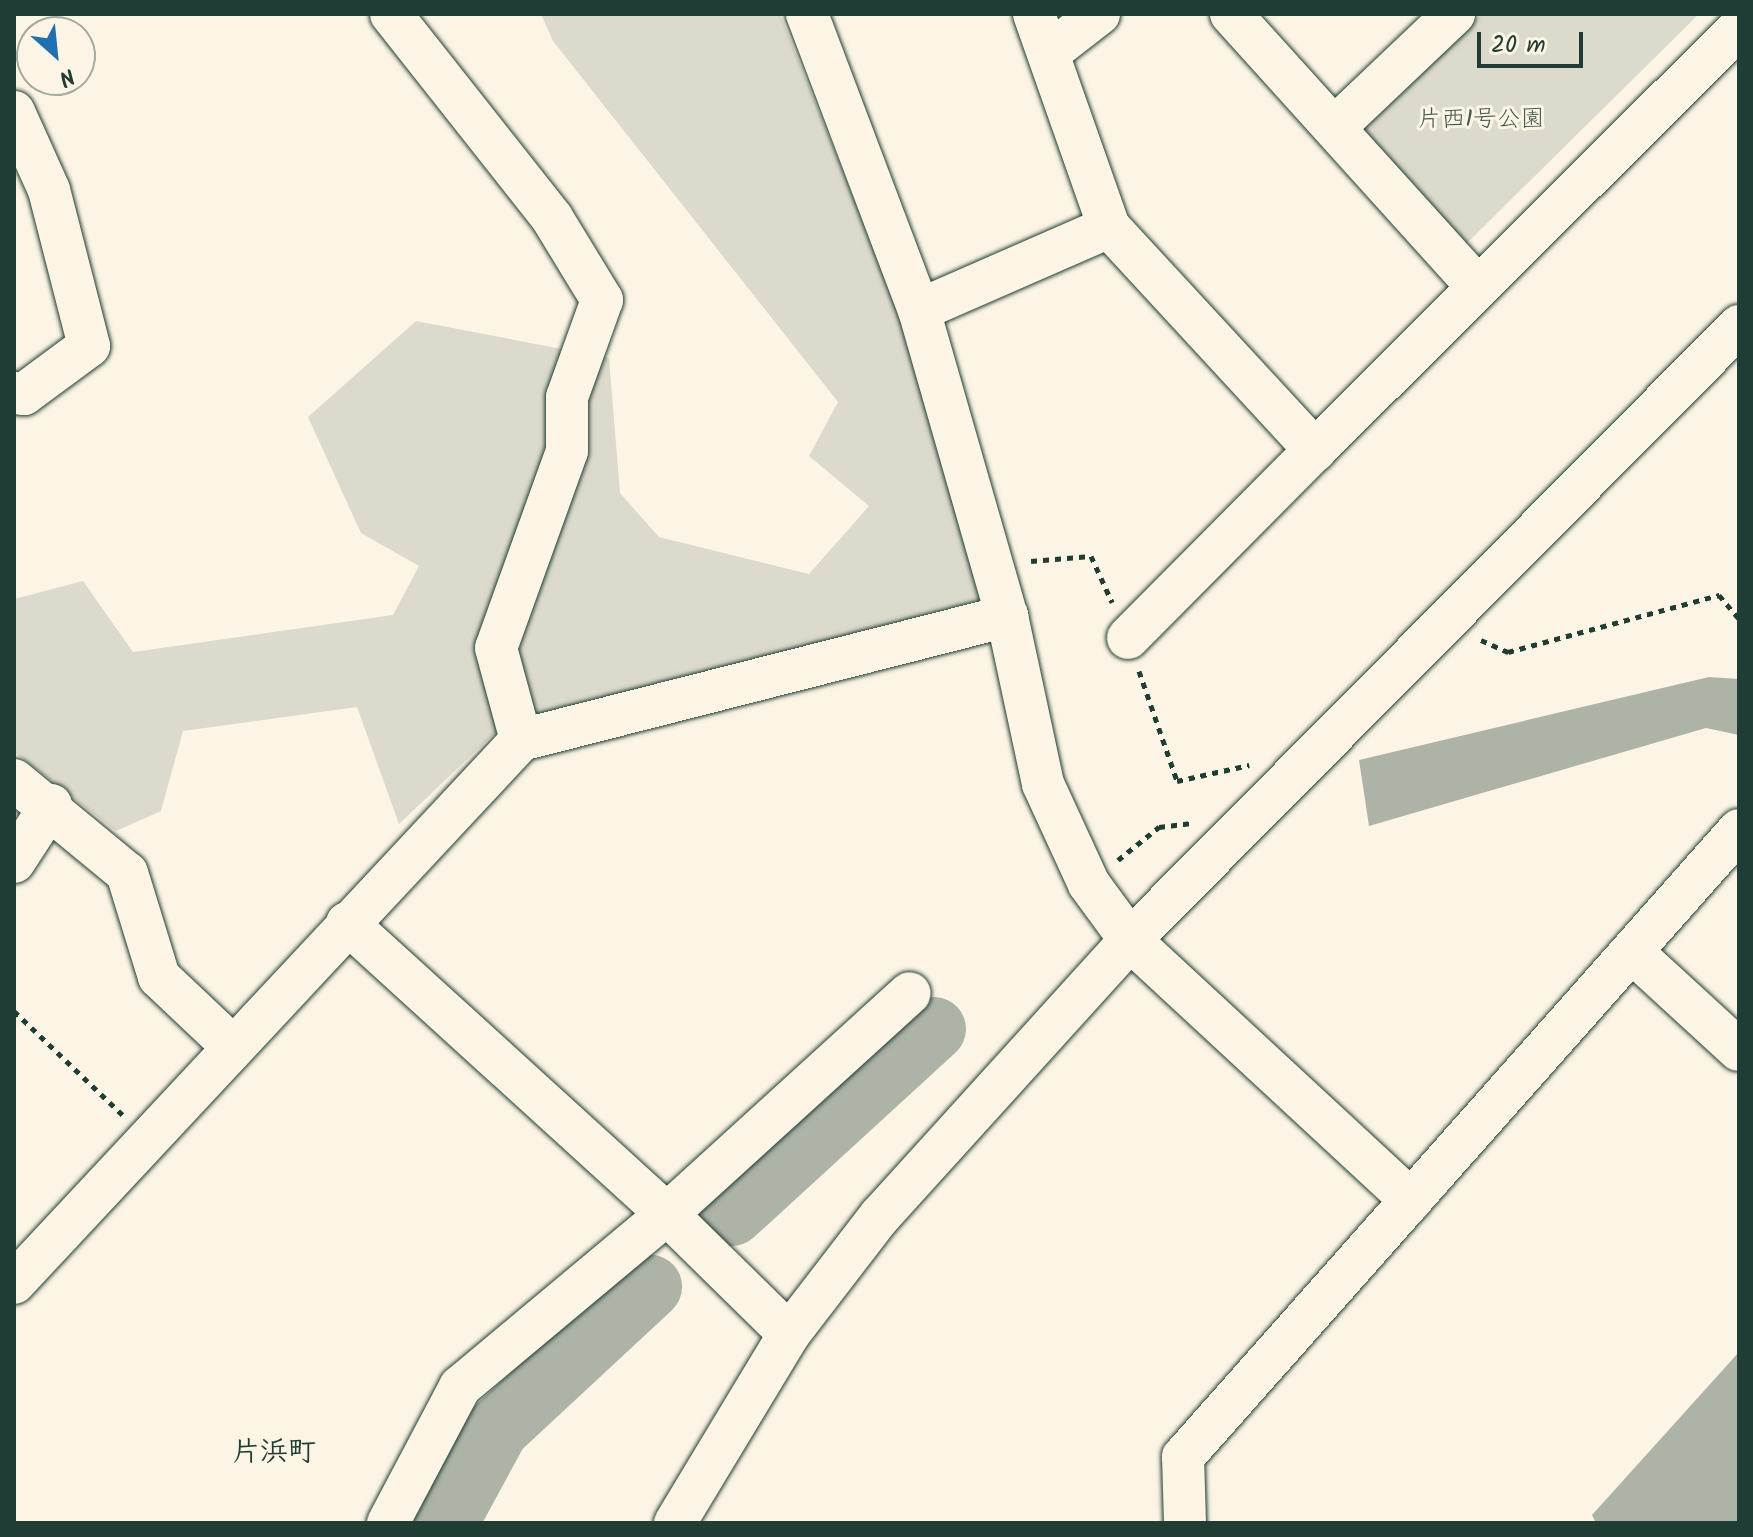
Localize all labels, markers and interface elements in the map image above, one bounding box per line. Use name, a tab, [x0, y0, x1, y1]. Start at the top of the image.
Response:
north arrow	[16, 16, 96, 96]
scale bar	[1481, 16, 1587, 66]
text: 20 m	[1491, 26, 1546, 65]
text: N	[52, 57, 80, 95]
park label: 片西1号公園	[1417, 106, 1545, 134]
district label: 片浜町	[232, 1436, 316, 1470]

